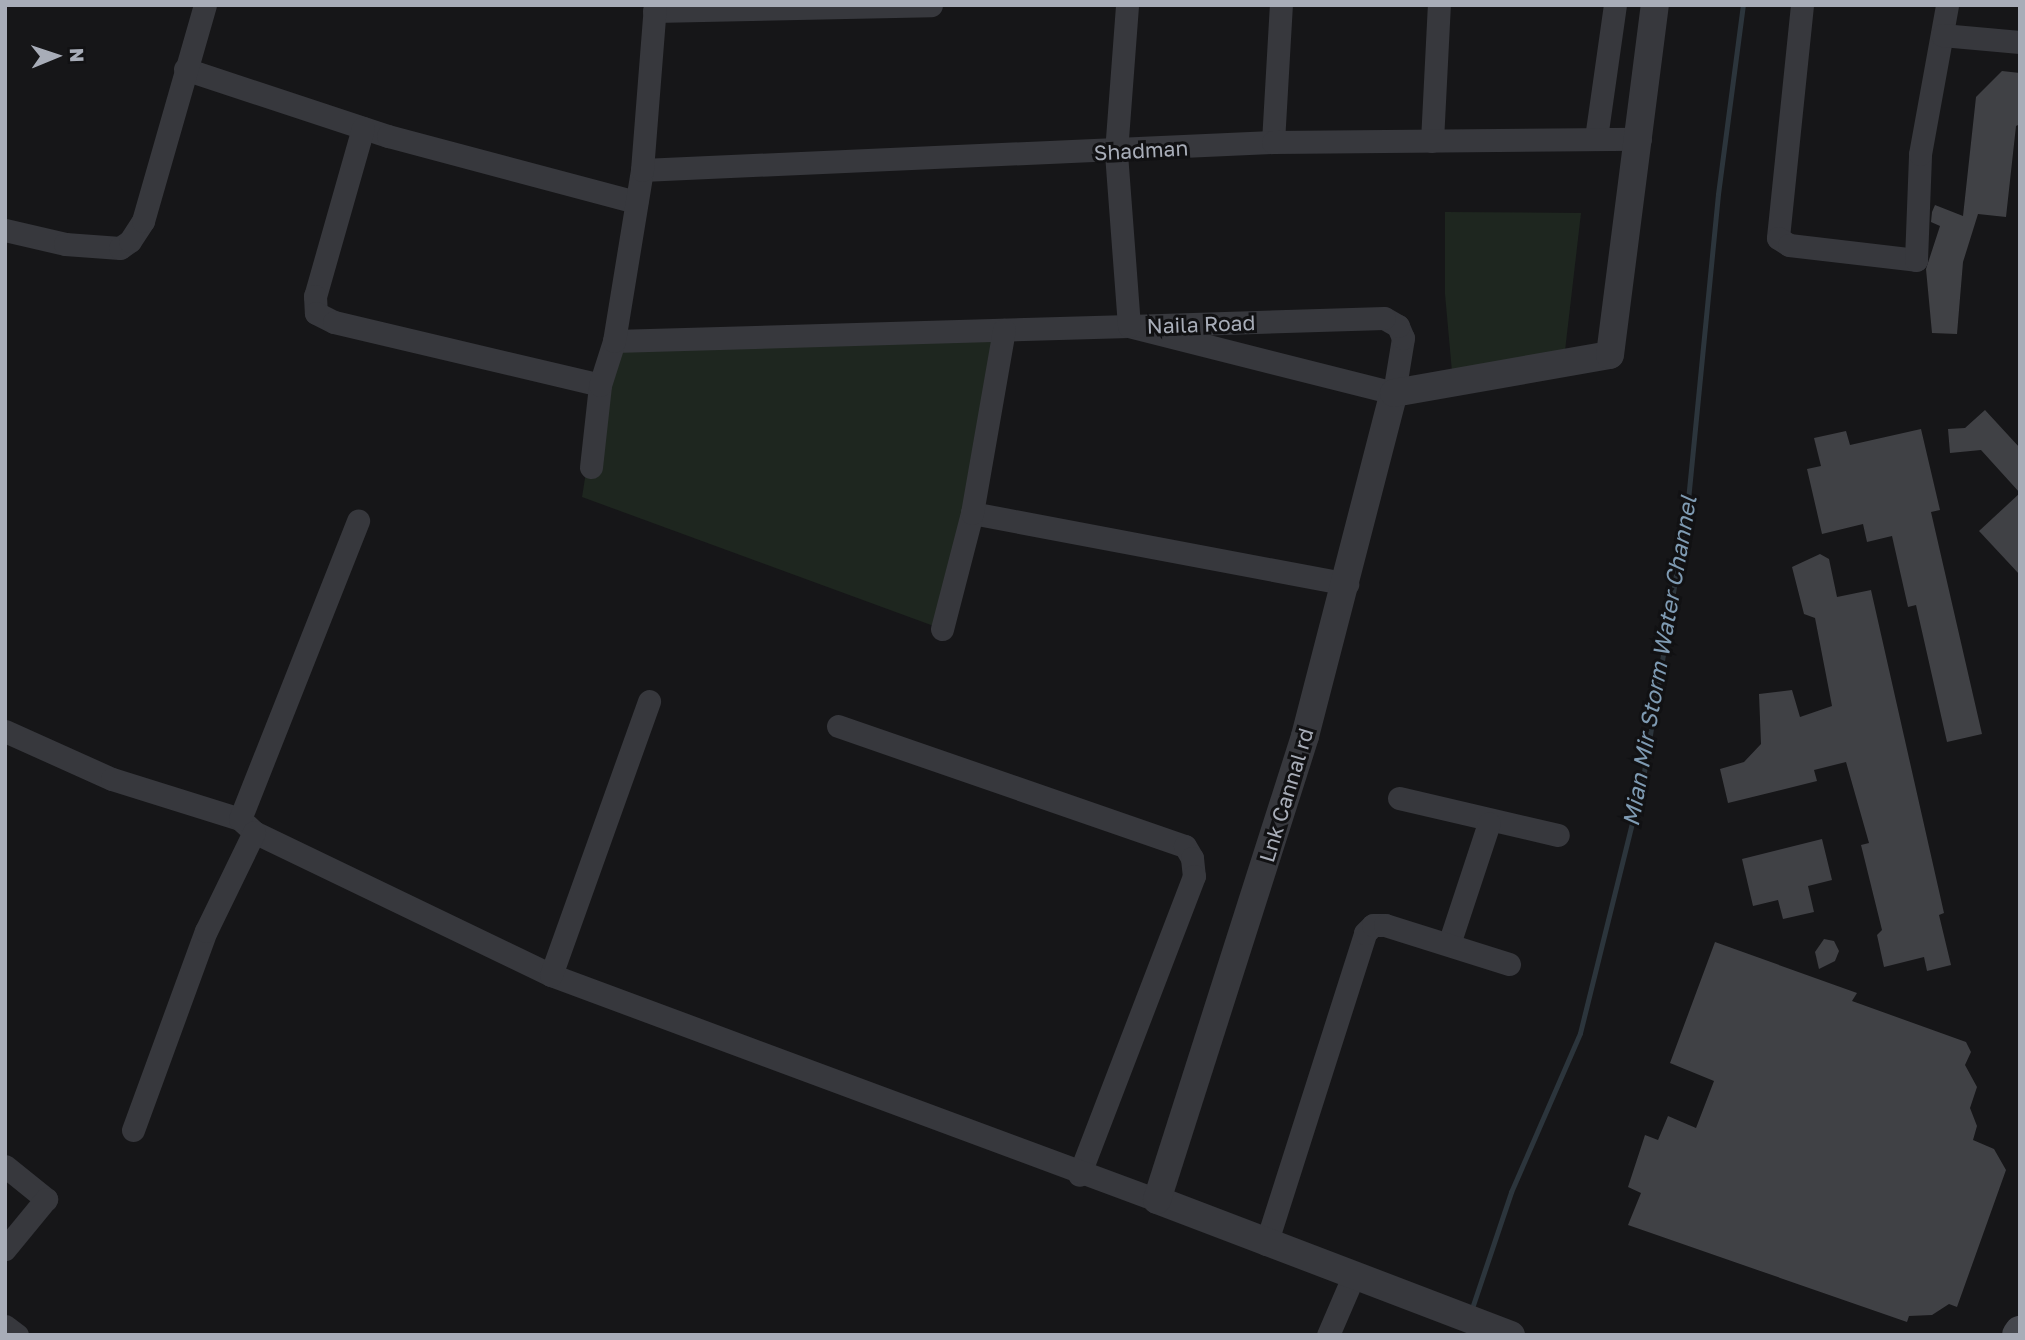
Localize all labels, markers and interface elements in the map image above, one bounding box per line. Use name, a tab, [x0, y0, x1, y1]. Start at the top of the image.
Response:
north arrow	[21, 21, 91, 91]
text: N	[66, 48, 89, 63]
street label: Shadman	[1093, 135, 1189, 165]
street label: Naila Road	[1146, 310, 1256, 338]
water label: Mian Mir Storm Water Channel	[1616, 494, 1702, 828]
street label: Lnk Cannal rd	[1254, 725, 1318, 865]

